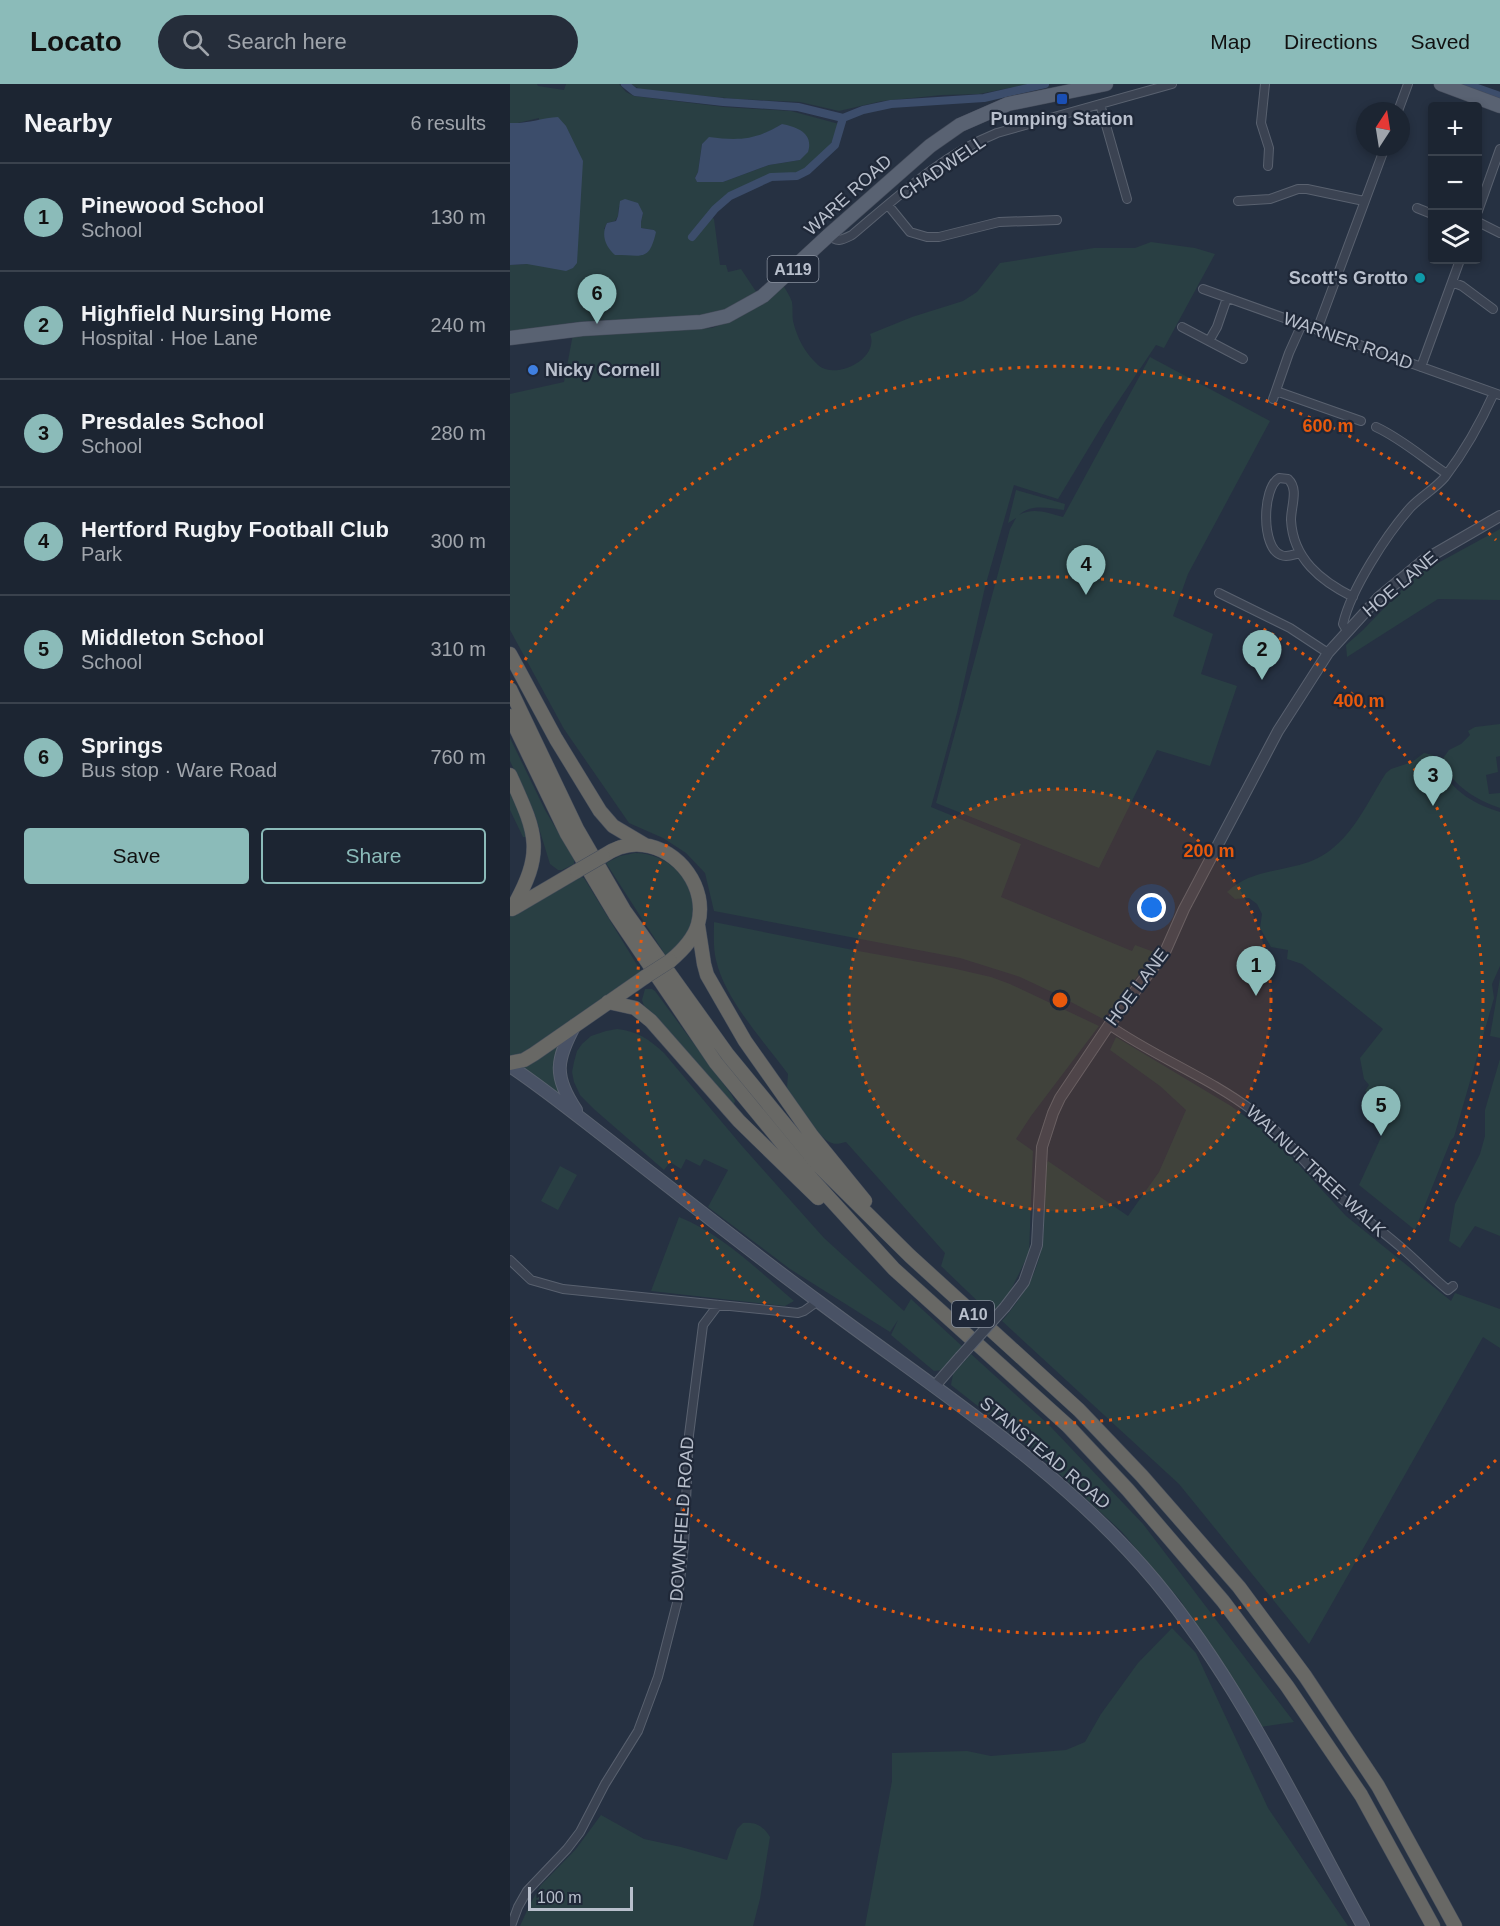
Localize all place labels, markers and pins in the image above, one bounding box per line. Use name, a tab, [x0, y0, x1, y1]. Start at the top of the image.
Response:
marker: Pumping Station	[1055, 92, 1069, 106]
place label: Pumping Station	[991, 109, 1134, 129]
place label: Scott's Grotto	[1289, 268, 1408, 288]
marker: Scott's Grotto	[1413, 271, 1427, 285]
pin: 6	[578, 274, 616, 324]
place label: Nicky Cornell	[545, 360, 660, 380]
marker: Nicky Cornell	[526, 363, 540, 377]
pin: 4	[1066, 546, 1106, 595]
pin: 2	[1242, 630, 1281, 680]
pin: 3	[1414, 756, 1452, 806]
pin: 1	[1236, 946, 1276, 996]
centre of rings	[1050, 990, 1070, 1010]
pin: 5	[1362, 1086, 1400, 1136]

